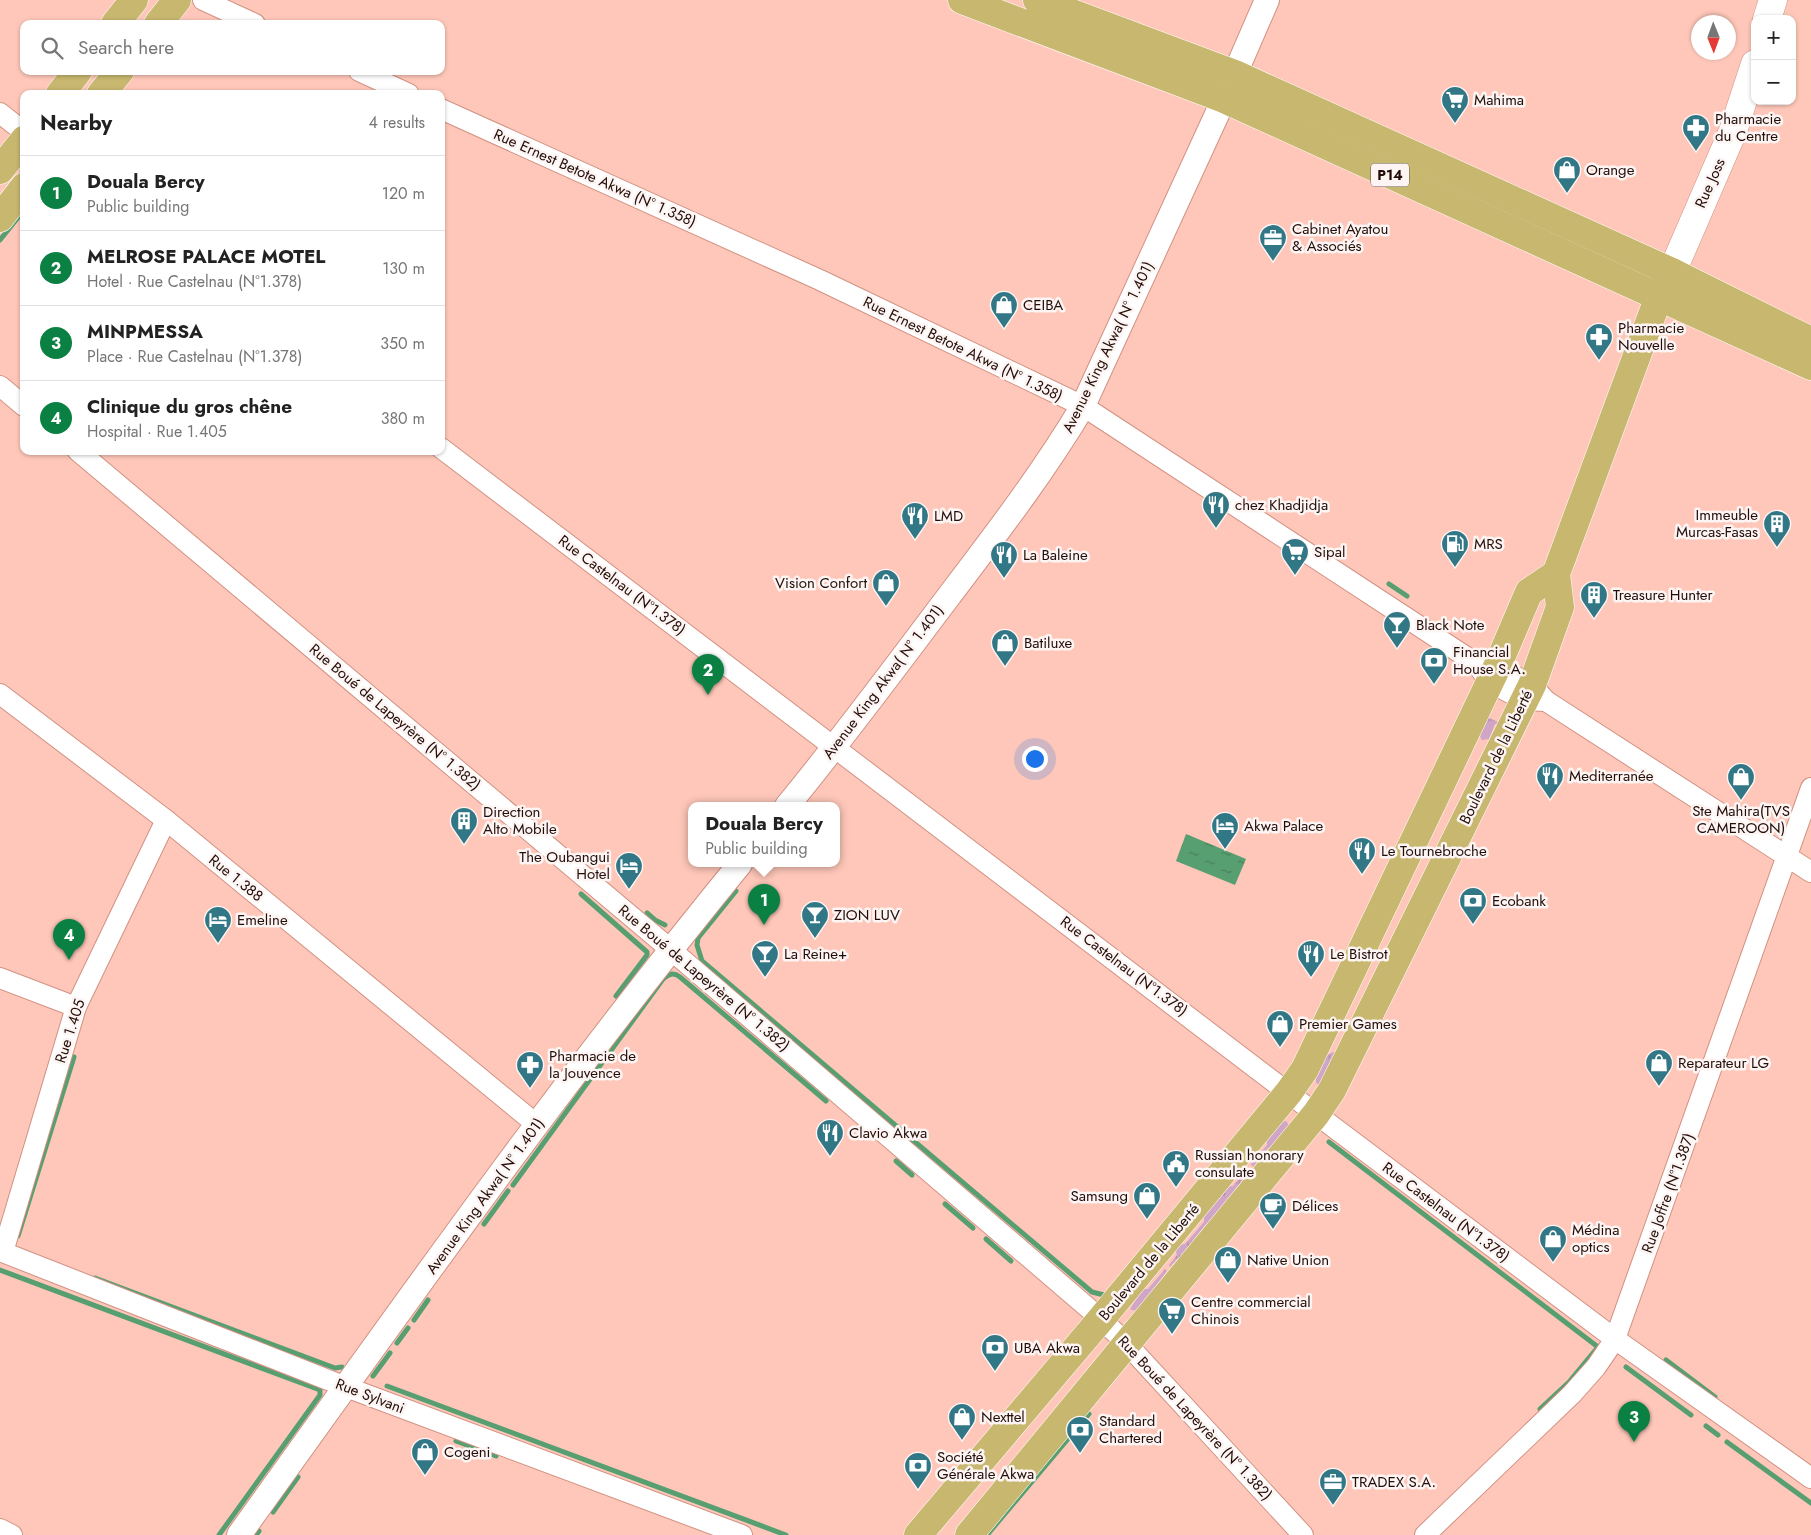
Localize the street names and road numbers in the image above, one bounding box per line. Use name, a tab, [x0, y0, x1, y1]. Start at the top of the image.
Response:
street label: Rue Ernest Betote Akwa (N° 1.358)	[490, 123, 700, 233]
street label: Rue Joss	[1689, 155, 1731, 211]
road number: P14	[1371, 164, 1409, 186]
street label: Avenue King Akwa( N° 1.401)	[1057, 257, 1159, 437]
street label: Rue Ernest Betote Akwa (N° 1.358)	[859, 291, 1067, 407]
street label: Rue Castelnau (N°1.378)	[554, 530, 690, 640]
street label: Avenue King Akwa( N° 1.401)	[817, 600, 949, 764]
street label: Rue Boué de Lapeyrère (N° 1.382)	[304, 638, 486, 796]
street label: Boulevard de la Liberté	[1454, 686, 1538, 828]
street label: Rue 1.388	[204, 849, 268, 907]
street label: Rue Boué de Lapeyrère (N° 1.382)	[615, 901, 793, 1055]
street label: Rue Castelnau (N°1.378)	[1056, 911, 1192, 1021]
street label: Rue 1.405	[49, 996, 91, 1066]
street label: Avenue King Akwa( N° 1.401)	[421, 1113, 549, 1279]
street label: Rue Joffre (N°1.387)	[1636, 1130, 1700, 1256]
street label: Rue Castelnau (N°1.378)	[1378, 1157, 1514, 1267]
street label: Boulevard de la Liberté	[1093, 1199, 1205, 1325]
street label: Rue Boué de Lapeyrère (N° 1.382)	[1113, 1331, 1277, 1505]
street label: Rue Sylvani	[332, 1373, 408, 1419]

